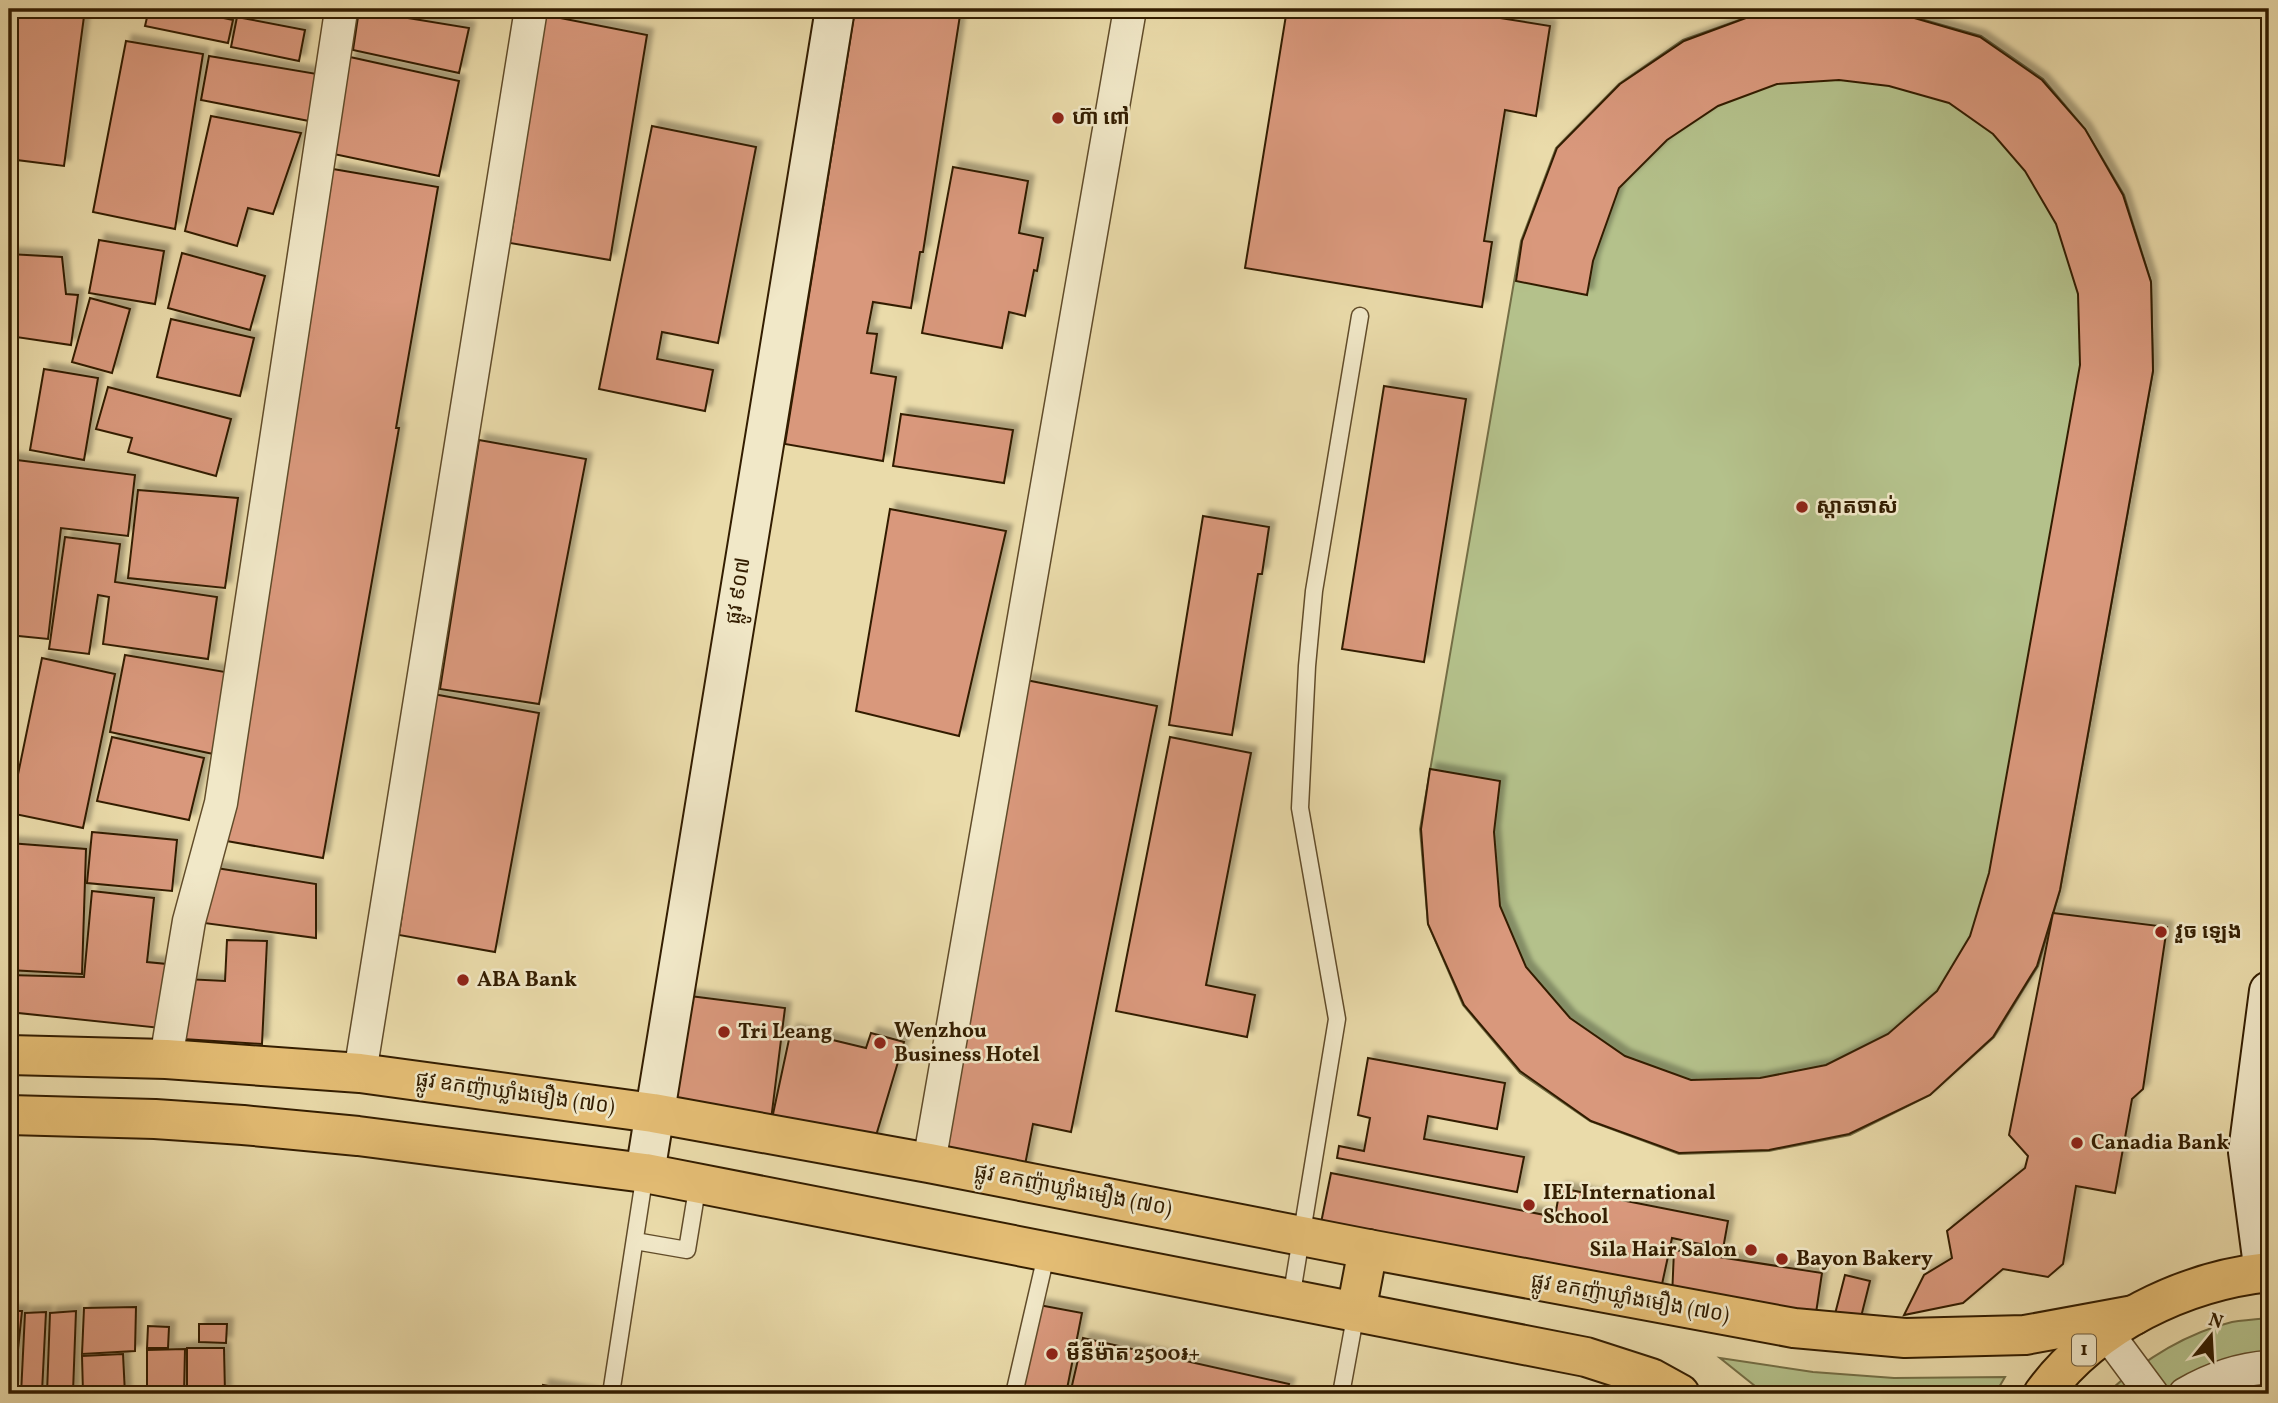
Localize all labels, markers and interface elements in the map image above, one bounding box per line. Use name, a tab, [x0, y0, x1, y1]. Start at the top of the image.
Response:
place label: ហ៊ា ពៅ	[1072, 104, 1130, 133]
marker: ហ៊ា ពៅ	[1050, 110, 1066, 126]
place label: ស្ដាតចាស់	[1816, 493, 1898, 522]
marker: ស្ដាតចាស់	[1794, 499, 1810, 515]
street label: ផ្លូវ ៩០៧	[719, 555, 762, 627]
place label: វួច ឡេង	[2175, 918, 2242, 947]
marker: វួច ឡេង	[2153, 924, 2169, 940]
place label: ABA Bank	[477, 966, 577, 995]
marker: ABA Bank	[455, 972, 471, 988]
place label: Wenzhou Business Hotel	[894, 1017, 1040, 1070]
place label: Tri Leang	[738, 1018, 832, 1047]
marker: Tri Leang	[716, 1024, 732, 1040]
marker: Wenzhou Business Hotel	[872, 1035, 888, 1051]
street label: ផ្លូវ ឧកញ៉ាឃ្លាំងមឿង (៧០)	[413, 1065, 617, 1126]
place label: Canadia Bank	[2091, 1129, 2230, 1158]
marker: Canadia Bank	[2069, 1135, 2085, 1151]
street label: ផ្លូវ ឧកញ៉ាឃ្លាំងមឿង (៧០)	[971, 1157, 1175, 1228]
place label: IEL International School	[1543, 1179, 1716, 1232]
marker: IEL International School	[1521, 1197, 1537, 1213]
place label: Sila Hair Salon	[1590, 1236, 1737, 1265]
marker: Sila Hair Salon	[1743, 1242, 1759, 1258]
place label: Bayon Bakery	[1796, 1245, 1933, 1274]
marker: Bayon Bakery	[1774, 1251, 1790, 1267]
street label: ផ្លូវ ឧកញ៉ាឃ្លាំងមឿង (៧០)	[1528, 1266, 1732, 1334]
north arrow	[2176, 1302, 2246, 1372]
text: N	[2205, 1307, 2226, 1336]
road number: 1	[2072, 1334, 2096, 1366]
place label: មីនីម៉ាត 2500៛+	[1066, 1340, 1200, 1369]
marker: មីនីម៉ាត 2500៛+	[1044, 1346, 1060, 1362]

